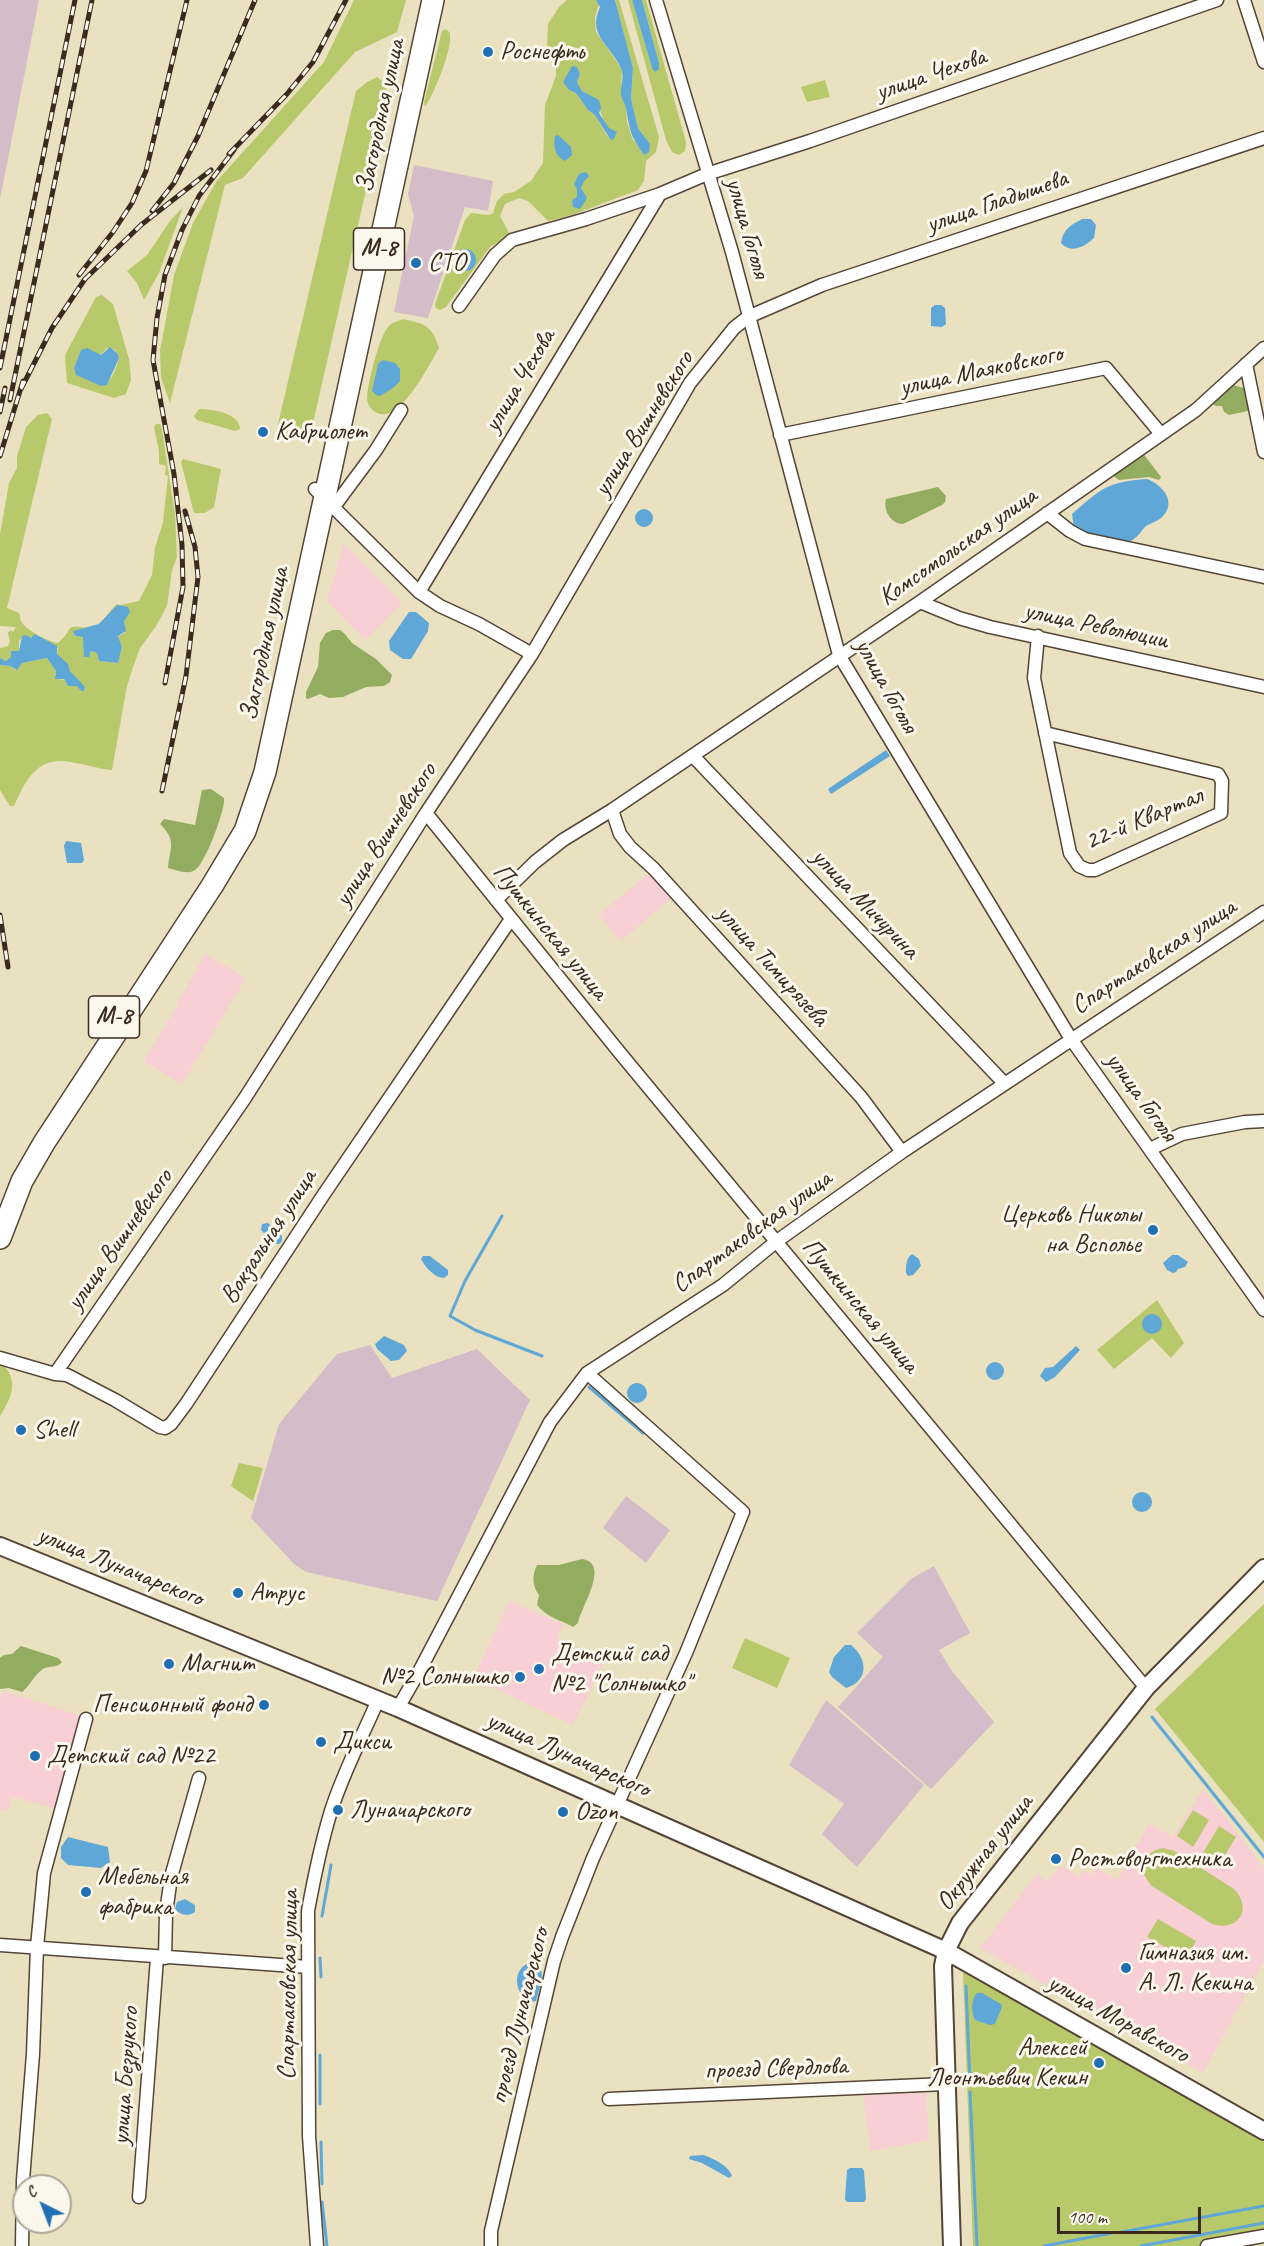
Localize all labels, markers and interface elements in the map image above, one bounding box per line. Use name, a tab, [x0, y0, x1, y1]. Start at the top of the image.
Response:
place label: Роснефть	[500, 36, 584, 68]
street label: Загородная улица	[350, 37, 412, 195]
street label: улица Чехова	[872, 42, 990, 108]
marker: Роснефть	[481, 45, 495, 59]
street label: улица Гладышева	[922, 163, 1072, 241]
street label: улица Гоголя	[718, 174, 776, 282]
road number: М-8	[354, 228, 404, 270]
place label: СТО	[428, 247, 465, 279]
marker: СТО	[409, 256, 423, 270]
street label: улица Чехова	[477, 324, 563, 438]
street label: улица Маяковского	[897, 339, 1065, 403]
street label: улица Вишневского	[587, 346, 701, 502]
place label: Кабриолет	[275, 416, 366, 448]
marker: Кабриолет	[256, 425, 270, 439]
street label: Комсомольская улица	[873, 481, 1043, 613]
street label: Загородная улица	[234, 565, 296, 723]
street label: улица Революции	[1021, 596, 1171, 656]
street label: улица Гоголя	[847, 633, 925, 739]
street label: улица Вишневского	[328, 757, 444, 913]
street label: 22-й Квартал	[1080, 780, 1208, 858]
street label: улица Мичурина	[804, 842, 926, 966]
street label: Пушкинская улица	[485, 857, 615, 1007]
street label: Спартаковская улица	[1066, 892, 1242, 1022]
street label: улица Тимирязева	[709, 899, 835, 1033]
road number: М-8	[88, 996, 140, 1038]
street label: улица Гоголя	[1098, 1046, 1184, 1148]
street label: улица Вишневского	[60, 1163, 180, 1317]
street label: Вокзальная улица	[214, 1164, 324, 1310]
street label: Спартаковская улица	[666, 1164, 838, 1300]
place label: Церковь Николы на Всполье	[1000, 1199, 1141, 1260]
marker: Церковь Николы на Всполье	[1146, 1223, 1160, 1237]
street label: Пушкинская улица	[794, 1232, 926, 1380]
place label: Shell	[33, 1414, 75, 1446]
marker: Shell	[14, 1423, 28, 1437]
street label: улица Луначарского	[33, 1520, 207, 1614]
place label: Атрус	[250, 1577, 305, 1609]
marker: Атрус	[231, 1586, 245, 1600]
place label: Детский сад №2 "Солнышко"	[551, 1638, 691, 1700]
place label: Магнит	[181, 1648, 255, 1680]
marker: Магнит	[162, 1657, 176, 1671]
place label: №2 Солнышко	[381, 1661, 508, 1693]
marker: Детский сад №2 "Солнышко"	[532, 1662, 546, 1676]
marker: №2 Солнышко	[513, 1670, 527, 1684]
place label: Пенсионный фонд	[93, 1689, 252, 1721]
marker: Пенсионный фонд	[257, 1698, 271, 1712]
street label: улица Луначарского	[481, 1705, 655, 1805]
place label: Дикси	[333, 1726, 391, 1758]
marker: Дикси	[314, 1735, 328, 1749]
place label: Детский сад №22	[47, 1740, 215, 1772]
marker: Детский сад №22	[28, 1749, 42, 1763]
street label: Окружная улица	[930, 1789, 1040, 1917]
place label: Луначарского	[350, 1794, 470, 1826]
place label: Ozon	[575, 1796, 618, 1828]
marker: Луначарского	[331, 1803, 345, 1817]
marker: Ozon	[556, 1805, 570, 1819]
place label: Ростоворгтехника	[1068, 1843, 1231, 1875]
marker: Ростоворгтехника	[1049, 1852, 1063, 1866]
place label: Мебельная фабрика	[98, 1861, 188, 1922]
marker: Мебельная фабрика	[79, 1885, 93, 1899]
street label: Спартаковская улица	[272, 1890, 306, 2080]
street label: проезд Луначарского	[483, 1925, 557, 2107]
place label: Гимназия им. А. Л. Кекина	[1138, 1937, 1252, 1998]
marker: Гимназия им. А. Л. Кекина	[1119, 1961, 1133, 1975]
street label: улица Моравского	[1042, 1967, 1194, 2071]
street label: улица Безрукого	[106, 2006, 146, 2146]
place label: Алексей Леонтьевич Кекин	[927, 2032, 1087, 2094]
street label: проезд Свердлова	[704, 2051, 848, 2087]
marker: Алексей Леонтьевич Кекин	[1092, 2056, 1106, 2070]
north arrow	[12, 2174, 72, 2234]
text: С	[22, 2182, 41, 2202]
scale bar	[1060, 2195, 1204, 2233]
text: 100 m	[1068, 2206, 1107, 2228]

